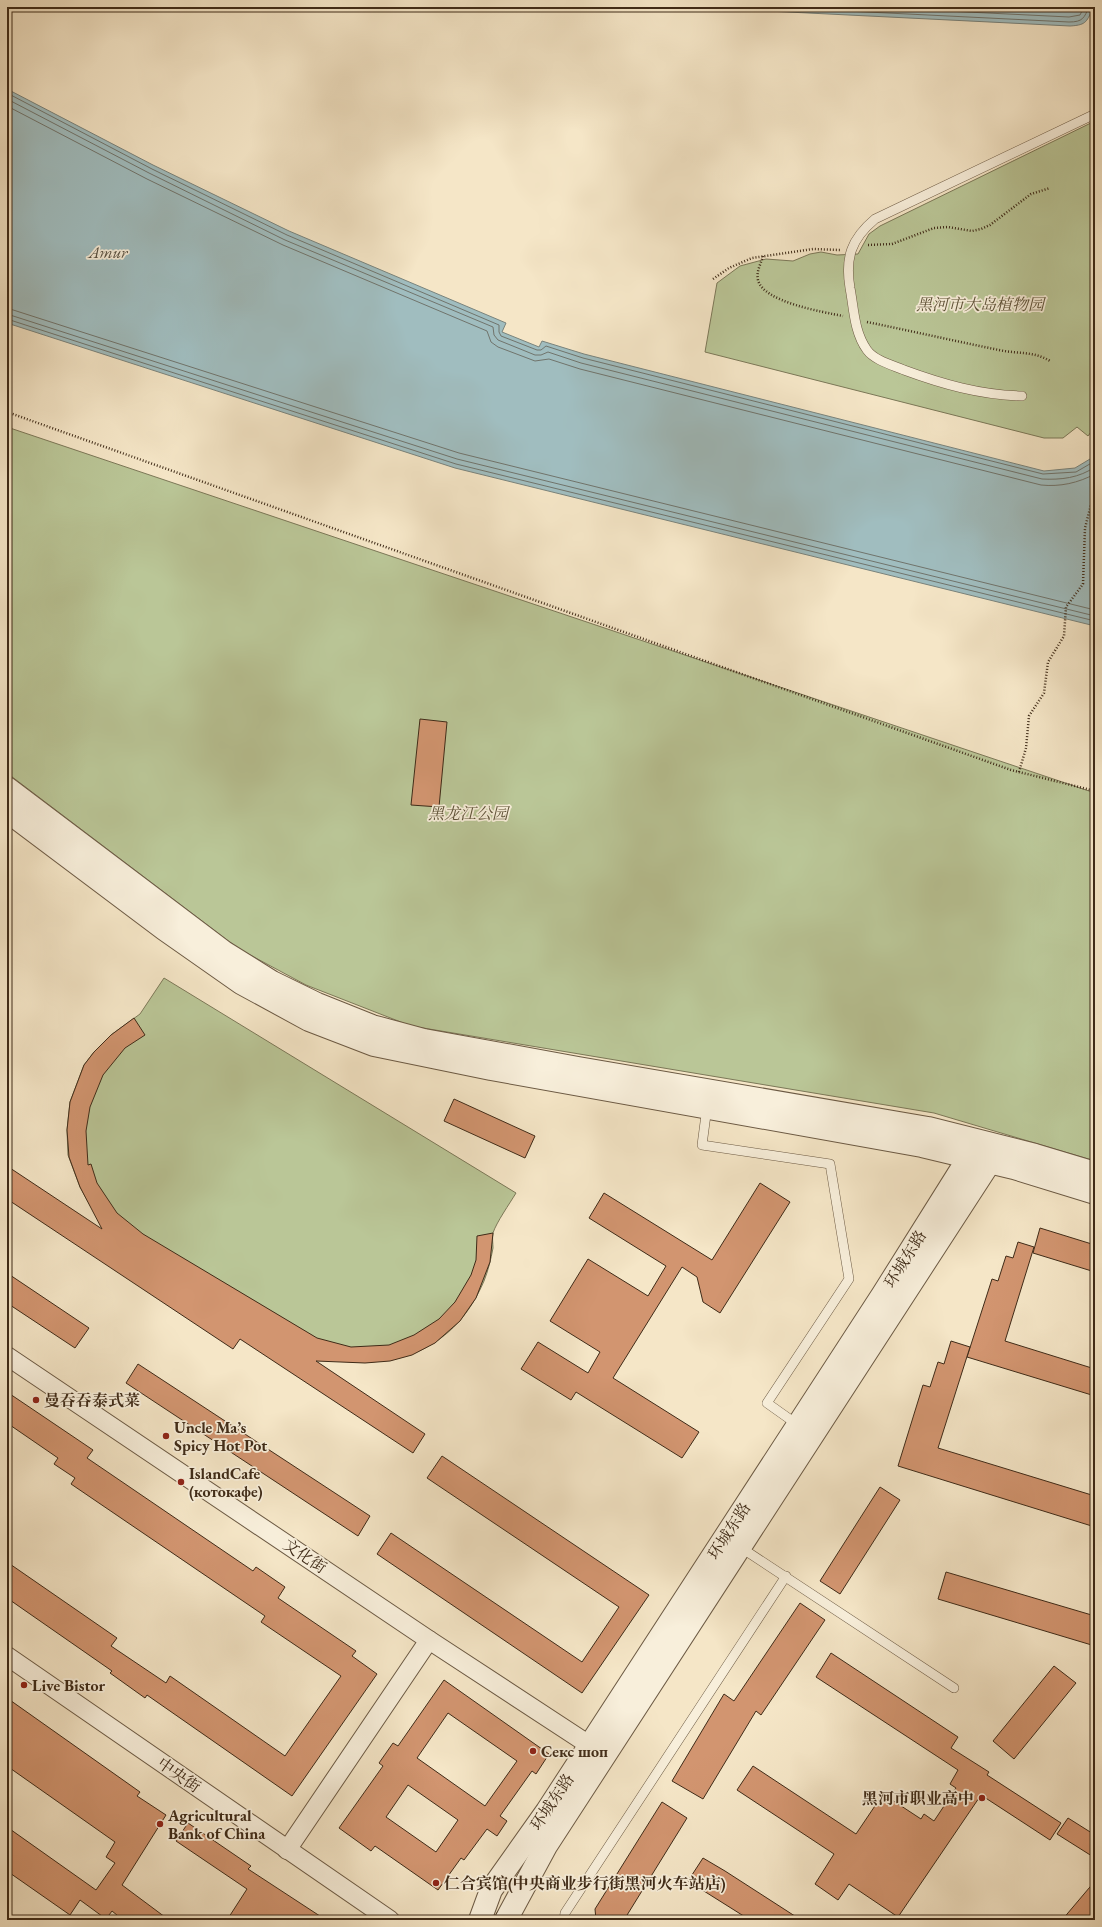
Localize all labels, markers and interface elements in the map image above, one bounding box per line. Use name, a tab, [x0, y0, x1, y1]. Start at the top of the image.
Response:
water label: Amur	[86, 241, 129, 263]
park label: 黑河市大岛植物园	[916, 294, 1047, 315]
park label: 黑龙江公园	[428, 803, 511, 824]
street label: 环城东路	[879, 1226, 931, 1292]
place label: 曼吞吞泰式菜	[44, 1390, 140, 1411]
marker: 曼吞吞泰式菜	[31, 1395, 41, 1405]
place label: Uncle Ma’s Spicy Hot Pot	[174, 1417, 267, 1456]
marker: Uncle Ma’s Spicy Hot Pot	[161, 1431, 171, 1441]
place label: IslandCafe (котокафе)	[189, 1463, 263, 1502]
marker: IslandCafe (котокафе)	[176, 1477, 186, 1487]
street label: 环城东路	[703, 1498, 755, 1564]
street label: 文化街	[279, 1534, 331, 1578]
place label: Live Bistor	[32, 1675, 106, 1696]
marker: Live Bistor	[19, 1680, 29, 1690]
place label: Секс шоп	[541, 1741, 608, 1762]
marker: Секс шоп	[528, 1746, 538, 1756]
street label: 中央街	[153, 1753, 205, 1797]
street label: 环城东路	[525, 1770, 579, 1834]
place label: 黑河市职业高中	[862, 1788, 974, 1809]
marker: 黑河市职业高中	[977, 1793, 987, 1803]
place label: Agricultural Bank of China	[167, 1805, 266, 1844]
marker: Agricultural Bank of China	[155, 1819, 165, 1829]
place label: 仁合宾馆(中央商业步行街黑河火车站店)	[444, 1873, 726, 1894]
marker: 仁合宾馆(中央商业步行街黑河火车站店)	[431, 1878, 441, 1888]

